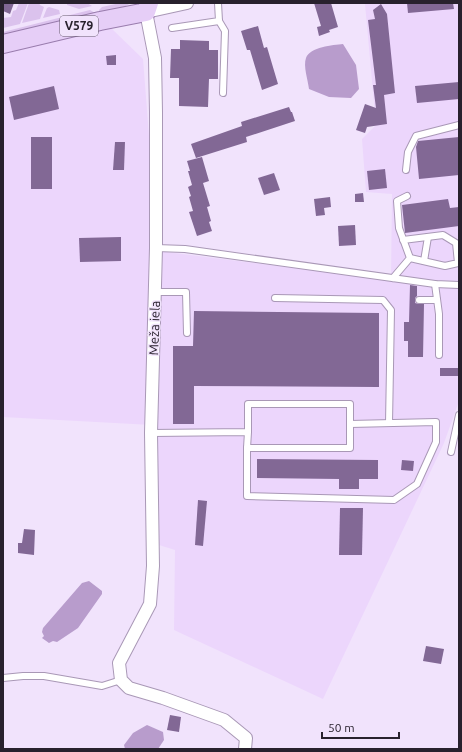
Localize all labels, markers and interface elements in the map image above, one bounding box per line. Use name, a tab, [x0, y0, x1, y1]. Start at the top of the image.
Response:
road number: V579	[60, 16, 98, 36]
street label: Meža iela	[146, 300, 162, 356]
scale bar	[322, 714, 399, 740]
text: 50 m	[328, 721, 355, 734]

